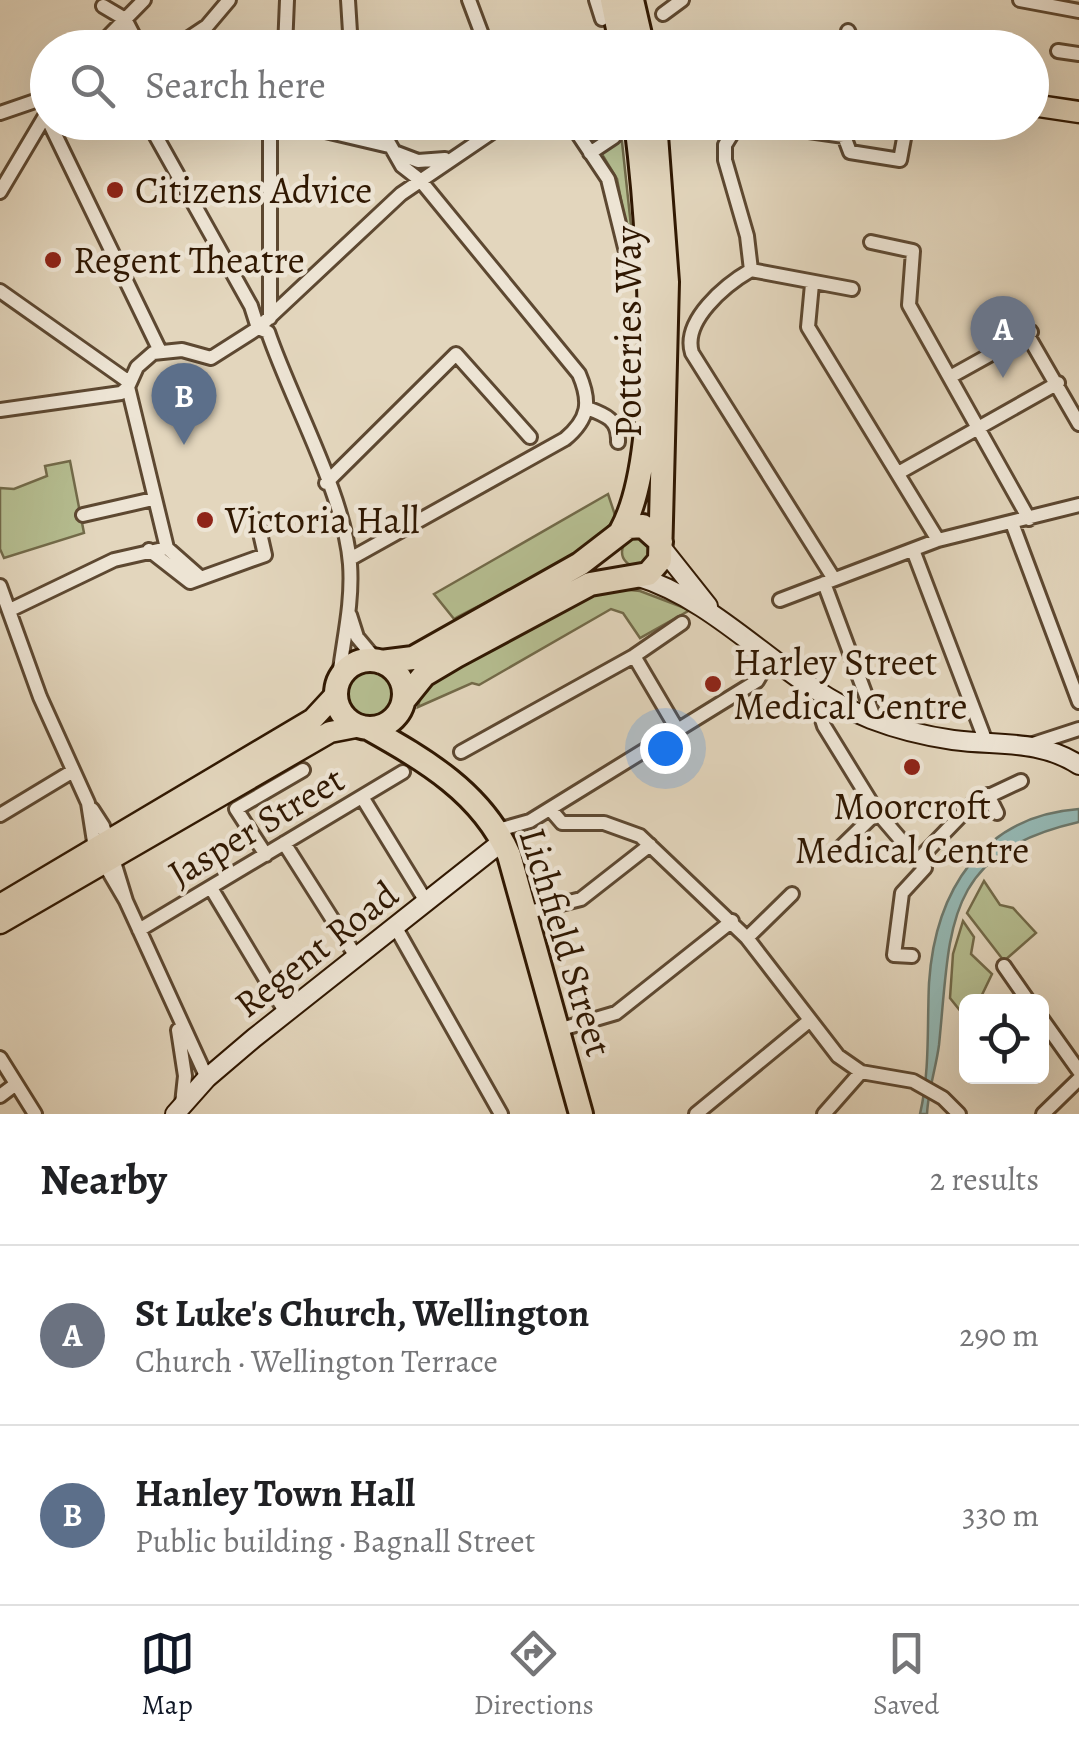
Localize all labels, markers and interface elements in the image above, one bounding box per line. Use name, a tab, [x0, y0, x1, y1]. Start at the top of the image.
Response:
search box	[30, 30, 1049, 140]
icon: search	[65, 58, 120, 113]
text: Search here	[145, 59, 326, 111]
place label: Citizens Advice	[135, 164, 372, 216]
marker: Citizens Advice	[104, 179, 126, 201]
street label: Potteries Way	[602, 225, 654, 438]
place label: Regent Theatre	[73, 234, 305, 286]
marker: Regent Theatre	[42, 249, 64, 271]
pin: A	[970, 296, 1036, 378]
pin: B	[152, 362, 216, 445]
place label: Victoria Hall	[224, 494, 420, 546]
marker: Victoria Hall	[194, 509, 216, 531]
place label: Harley Street Medical Centre	[733, 636, 967, 732]
marker: Harley Street Medical Centre	[702, 673, 724, 695]
your location	[640, 723, 691, 774]
street label: Jasper Street	[158, 753, 354, 899]
marker: Moorcroft Medical Centre	[901, 756, 923, 778]
place label: Moorcroft Medical Centre	[795, 780, 1029, 876]
street label: Lichfield Street	[507, 821, 625, 1063]
street label: Regent Road	[223, 868, 409, 1029]
map controls	[959, 994, 1049, 1084]
button: locate	[959, 994, 1049, 1084]
text: Nearby	[40, 1151, 167, 1208]
text: 2 results	[930, 1157, 1039, 1201]
text: St Luke's Church, Wellington	[135, 1287, 589, 1339]
text: A	[62, 1313, 83, 1357]
text: 290 m	[959, 1313, 1039, 1357]
text: Church · Wellington Terrace	[135, 1339, 498, 1383]
text: Hanley Town Hall	[135, 1467, 415, 1519]
text: B	[62, 1493, 83, 1537]
text: 330 m	[962, 1493, 1039, 1537]
text: Public building · Bagnall Street	[135, 1519, 535, 1563]
tab: Map	[140, 1626, 195, 1724]
tab: Directions	[474, 1626, 594, 1724]
tab: Saved	[873, 1626, 939, 1724]

